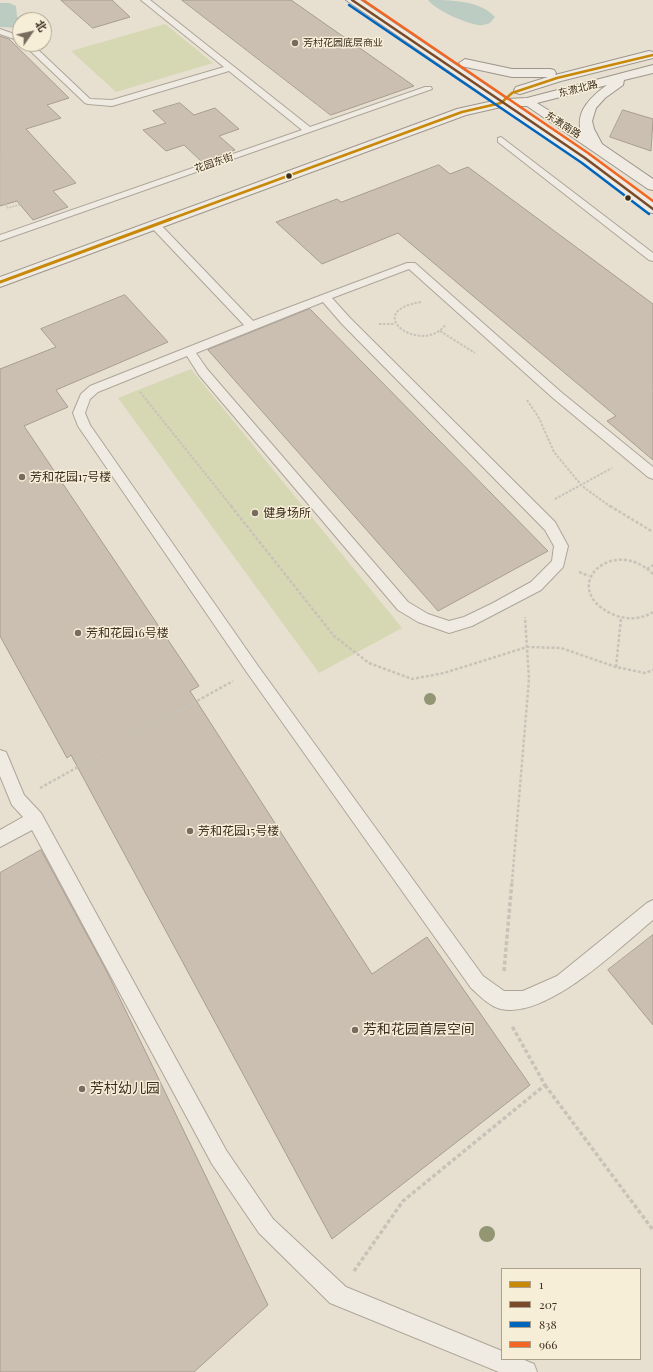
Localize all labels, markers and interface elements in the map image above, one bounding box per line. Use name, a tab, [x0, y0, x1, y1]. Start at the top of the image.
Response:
north arrow	[12, 12, 52, 52]
text: 北	[32, 17, 51, 34]
place label: 芳村花园底层商业	[303, 37, 383, 49]
marker: 芳村花园底层商业	[290, 38, 300, 48]
street label: 东漖北路	[557, 78, 599, 100]
street label: 东漖南路	[543, 109, 583, 141]
street label: 花园东街	[193, 151, 235, 175]
unlabelled marker	[284, 171, 294, 181]
unlabelled marker	[623, 193, 633, 203]
place label: 芳和花园17号楼	[30, 470, 111, 484]
marker: 芳和花园17号楼	[17, 472, 27, 482]
place label: 健身场所	[263, 506, 311, 520]
marker: 健身场所	[250, 508, 260, 518]
place label: 芳和花园16号楼	[86, 626, 169, 640]
marker: 芳和花园16号楼	[73, 628, 83, 638]
place label: 芳和花园15号楼	[198, 824, 279, 838]
marker: 芳和花园15号楼	[185, 826, 195, 836]
place label: 芳和花园首层空间	[363, 1022, 475, 1038]
marker: 芳和花园首层空间	[350, 1025, 360, 1035]
place label: 芳村幼儿园	[90, 1081, 160, 1097]
marker: 芳村幼儿园	[77, 1084, 87, 1094]
legend	[501, 1268, 641, 1360]
text: 1	[539, 1276, 543, 1292]
text: 207	[539, 1296, 557, 1312]
text: 838	[539, 1316, 557, 1332]
text: 966	[539, 1336, 558, 1352]

